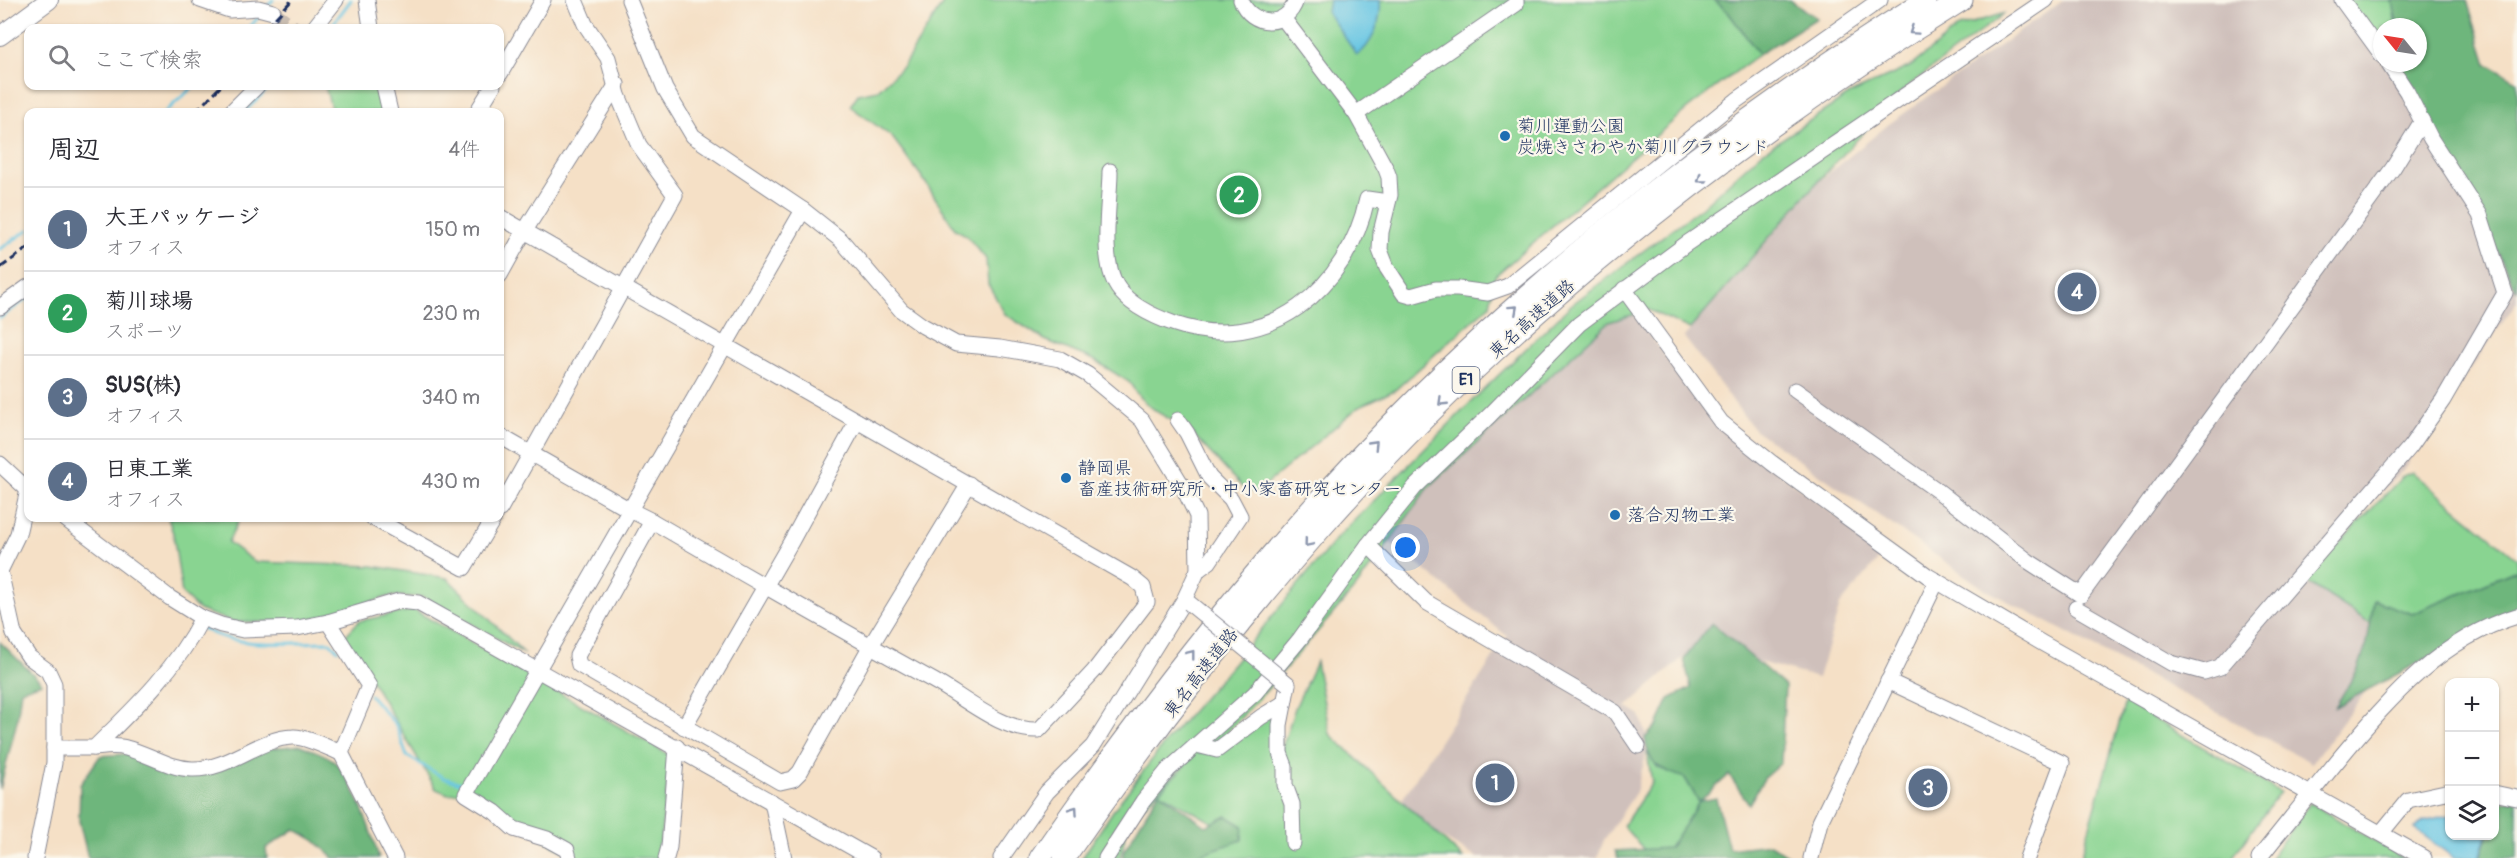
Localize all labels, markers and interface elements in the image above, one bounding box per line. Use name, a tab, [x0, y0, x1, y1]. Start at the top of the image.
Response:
north arrow	[2373, 18, 2427, 72]
search box	[24, 24, 504, 90]
one-way arrow	[1908, 24, 1919, 35]
icon: search	[45, 41, 78, 74]
text: ここで検索	[93, 46, 203, 74]
place label: 菊川運動公園 炭焼きさわやか菊川グラウンド	[1517, 115, 1769, 159]
marker: 菊川運動公園 炭焼きさわやか菊川グラウンド	[1498, 129, 1512, 143]
text: 周辺	[48, 134, 100, 166]
text: 4件	[448, 137, 480, 162]
pin: 2	[1220, 172, 1258, 218]
one-way arrow	[1697, 172, 1708, 183]
text: 大王パッケージ	[105, 203, 259, 231]
text: 1	[64, 217, 71, 242]
text: 150 m	[426, 217, 480, 242]
text: オフィス	[105, 235, 185, 260]
pin: 4	[2058, 270, 2096, 314]
street label: 東名高速道路	[1484, 274, 1580, 364]
text: 菊川球場	[105, 287, 193, 315]
text: 2	[62, 301, 73, 326]
text: 230 m	[423, 301, 480, 326]
one-way arrow	[1508, 305, 1518, 316]
text: スポーツ	[105, 319, 185, 344]
road number: E1	[1452, 367, 1480, 393]
text: SUS(株)	[105, 371, 182, 399]
text: 3	[62, 385, 73, 410]
text: 340 m	[421, 385, 480, 410]
one-way arrow	[1439, 395, 1450, 406]
text: オフィス	[105, 403, 185, 428]
one-way arrow	[1366, 440, 1377, 451]
text: 日東工業	[105, 455, 193, 483]
place label: 静岡県 畜産技術研究所・中小家畜研究センター	[1078, 457, 1401, 501]
text: 4	[62, 469, 73, 494]
text: 430 m	[421, 469, 480, 494]
marker: 静岡県 畜産技術研究所・中小家畜研究センター	[1059, 471, 1073, 485]
text: オフィス	[105, 487, 185, 512]
place label: 落合刃物工業	[1627, 504, 1735, 527]
marker: 落合刃物工業	[1608, 508, 1622, 522]
your location	[1391, 533, 1420, 562]
one-way arrow	[1304, 536, 1315, 547]
street label: 東名高速道路	[1159, 623, 1243, 723]
one-way arrow	[1183, 650, 1194, 661]
map controls	[2445, 678, 2499, 840]
button: +	[2445, 678, 2499, 732]
button: −	[2445, 732, 2499, 786]
pin: 1	[1476, 760, 1514, 806]
pin: 3	[1908, 766, 1948, 810]
button: layers	[2445, 786, 2499, 840]
one-way arrow	[1067, 805, 1078, 816]

